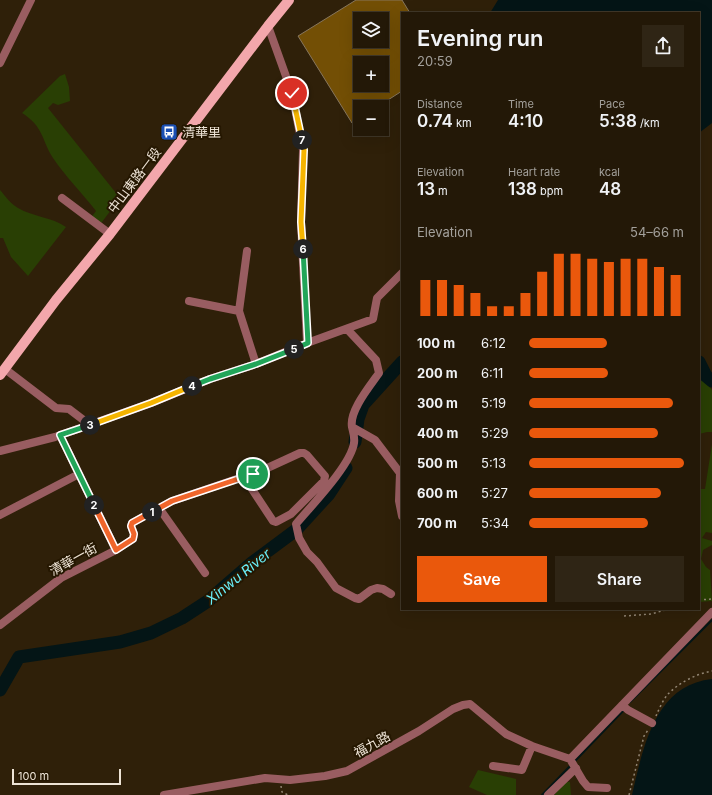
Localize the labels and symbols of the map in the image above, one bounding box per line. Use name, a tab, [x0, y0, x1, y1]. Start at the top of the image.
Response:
pin	[275, 76, 309, 110]
bus stop icon: 清華里	[159, 122, 179, 142]
place label: 清華里	[182, 124, 221, 140]
pin: 7	[292, 130, 312, 150]
street label: 中山東路一段	[104, 144, 164, 216]
pin: 6	[293, 239, 313, 259]
pin: 5	[284, 339, 304, 359]
pin: 4	[182, 376, 202, 396]
pin: 3	[80, 415, 100, 435]
pin	[236, 457, 270, 491]
pin: 2	[84, 495, 104, 515]
pin: 1	[142, 502, 162, 522]
street label: 清華一街	[46, 539, 100, 579]
water label: Xinwu River	[201, 544, 274, 608]
street label: 福九路	[351, 728, 393, 760]
scale bar	[12, 767, 121, 786]

